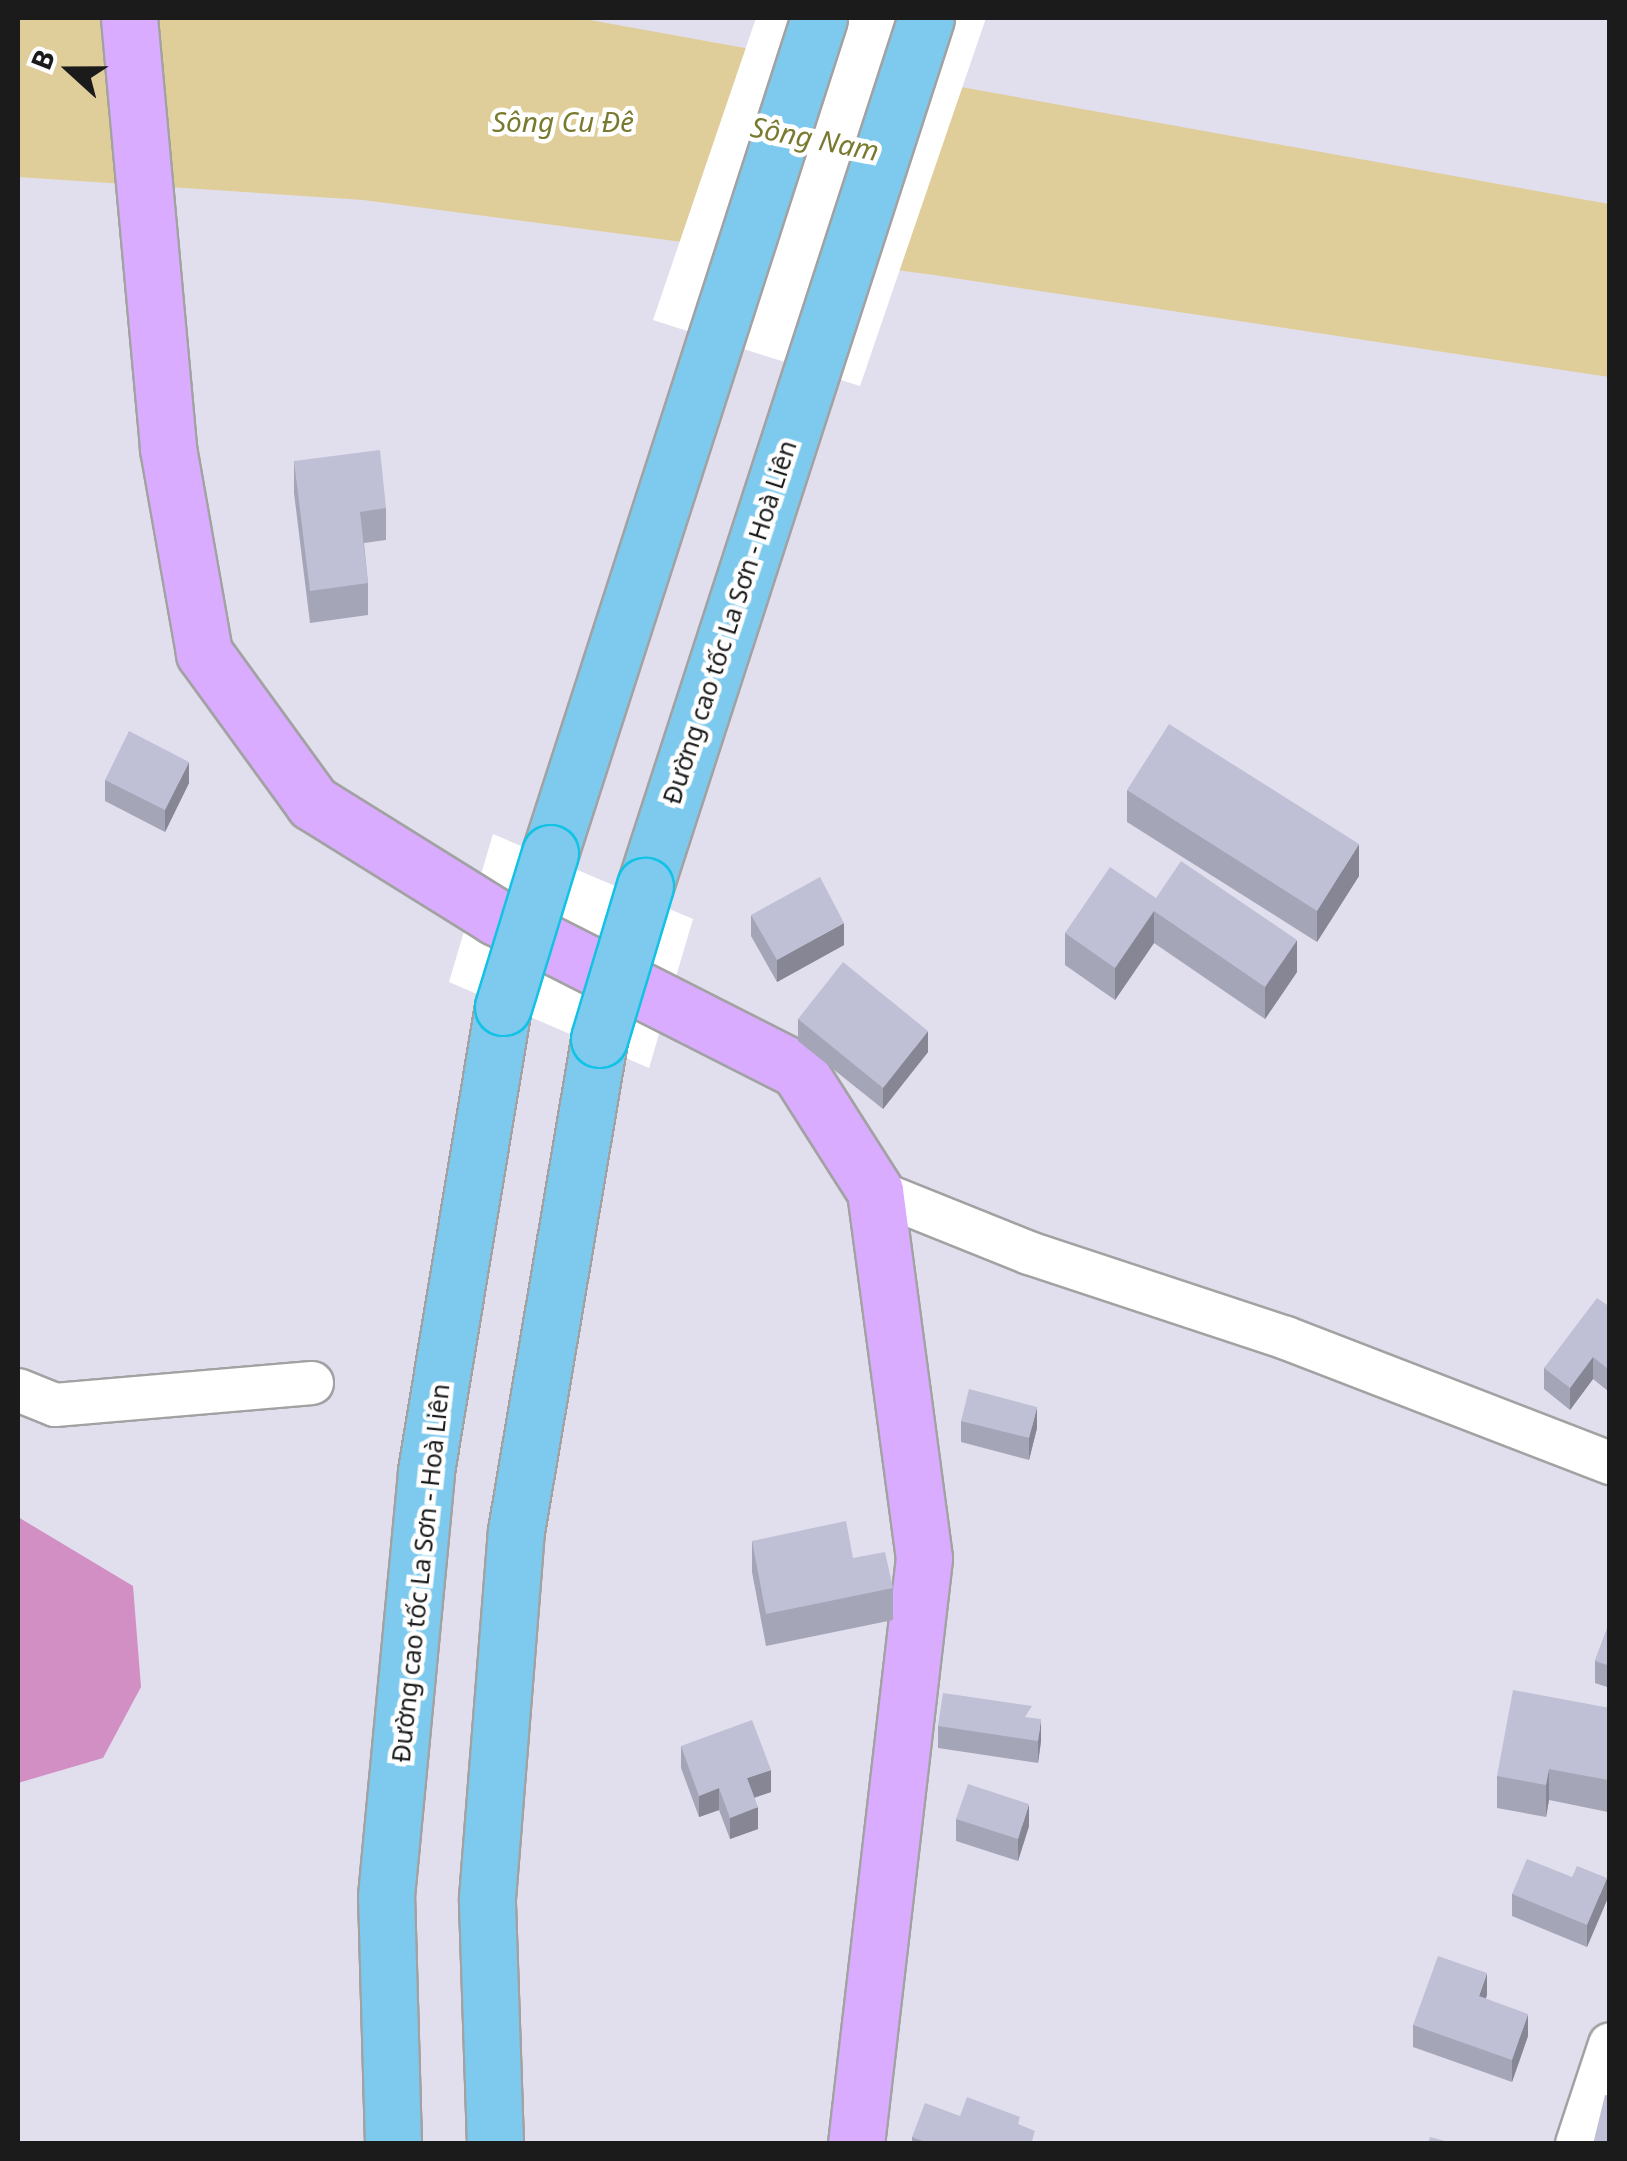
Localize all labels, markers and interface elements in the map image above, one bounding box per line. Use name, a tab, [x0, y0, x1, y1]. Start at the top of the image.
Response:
north arrow	[20, 20, 120, 120]
text: B	[21, 44, 63, 75]
water label: Sông Cu Đê	[492, 104, 634, 138]
water label: Sông Nam	[748, 109, 882, 167]
street label: Đường cao tốc La Sơn - Hoà Liên	[656, 436, 802, 808]
street label: Đường cao tốc La Sơn - Hoà Liên	[385, 1382, 455, 1764]

